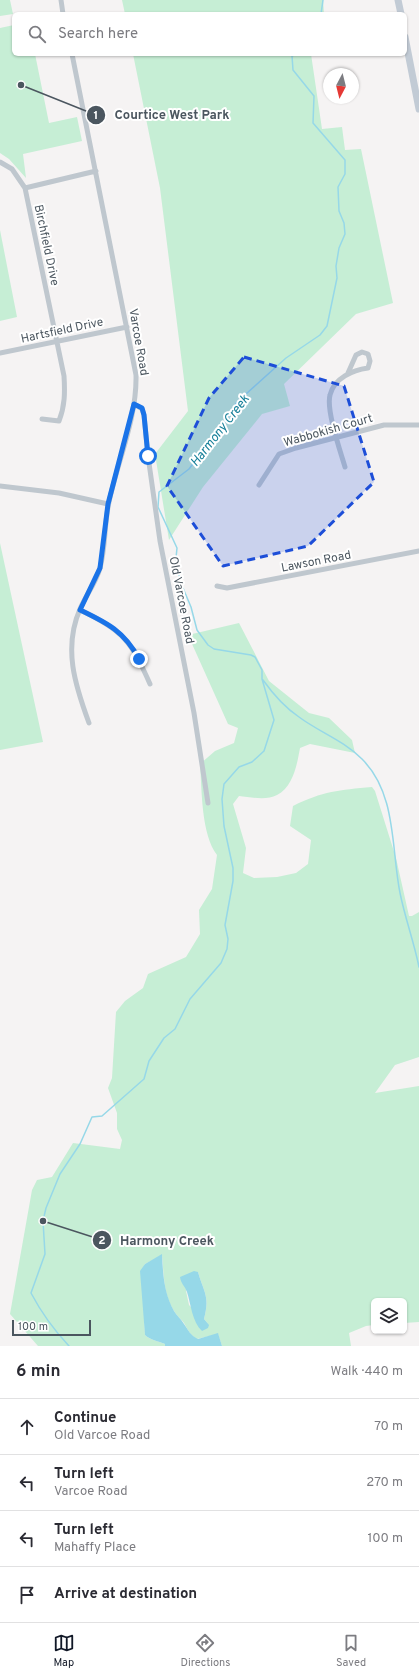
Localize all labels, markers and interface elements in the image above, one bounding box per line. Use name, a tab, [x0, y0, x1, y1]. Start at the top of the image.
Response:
search box	[12, 12, 407, 56]
icon: search	[26, 23, 48, 45]
text: Search here	[58, 25, 138, 44]
north arrow	[323, 68, 359, 104]
callout: Courtice West Park	[86, 102, 237, 127]
text: 1	[94, 108, 98, 124]
text: Courtice West Park	[115, 108, 229, 124]
street label: Birchfield Drive	[30, 203, 62, 287]
street label: Varcoe Road	[124, 307, 152, 377]
street label: Hartsfield Drive	[19, 314, 105, 348]
water label: Harmony Creek	[188, 392, 254, 470]
street label: Wabbokish Court	[282, 411, 375, 451]
route start	[139, 447, 157, 465]
street label: Lawson Road	[280, 547, 353, 577]
street label: Old Varcoe Road	[165, 555, 197, 645]
route end	[130, 650, 148, 668]
callout: Harmony Creek	[92, 1228, 222, 1253]
text: 2	[98, 1233, 106, 1249]
text: Harmony Creek	[120, 1234, 214, 1250]
map controls	[371, 1298, 407, 1334]
button: layers	[371, 1298, 407, 1334]
scale bar	[12, 1318, 91, 1337]
text: 100 m	[18, 1320, 48, 1334]
text: 6 min	[16, 1361, 60, 1383]
text: Walk · 440 m	[331, 1364, 403, 1380]
text: Continue	[54, 1409, 116, 1428]
icon: ahead	[16, 1416, 38, 1438]
text: 70 m	[374, 1419, 403, 1435]
text: Old Varcoe Road	[54, 1428, 150, 1444]
text: Turn left	[54, 1465, 114, 1484]
icon: left	[16, 1472, 38, 1494]
text: 270 m	[366, 1475, 403, 1491]
text: Varcoe Road	[54, 1484, 128, 1500]
text: Turn left	[54, 1521, 114, 1540]
icon: left	[16, 1528, 38, 1550]
text: 100 m	[367, 1531, 403, 1547]
text: Mahaffy Place	[54, 1540, 136, 1556]
icon: arrive	[16, 1584, 38, 1606]
text: Arrive at destination	[54, 1585, 197, 1604]
tab: Map	[53, 1632, 75, 1670]
tab: Directions	[180, 1632, 230, 1670]
tab: Saved	[336, 1632, 366, 1670]

